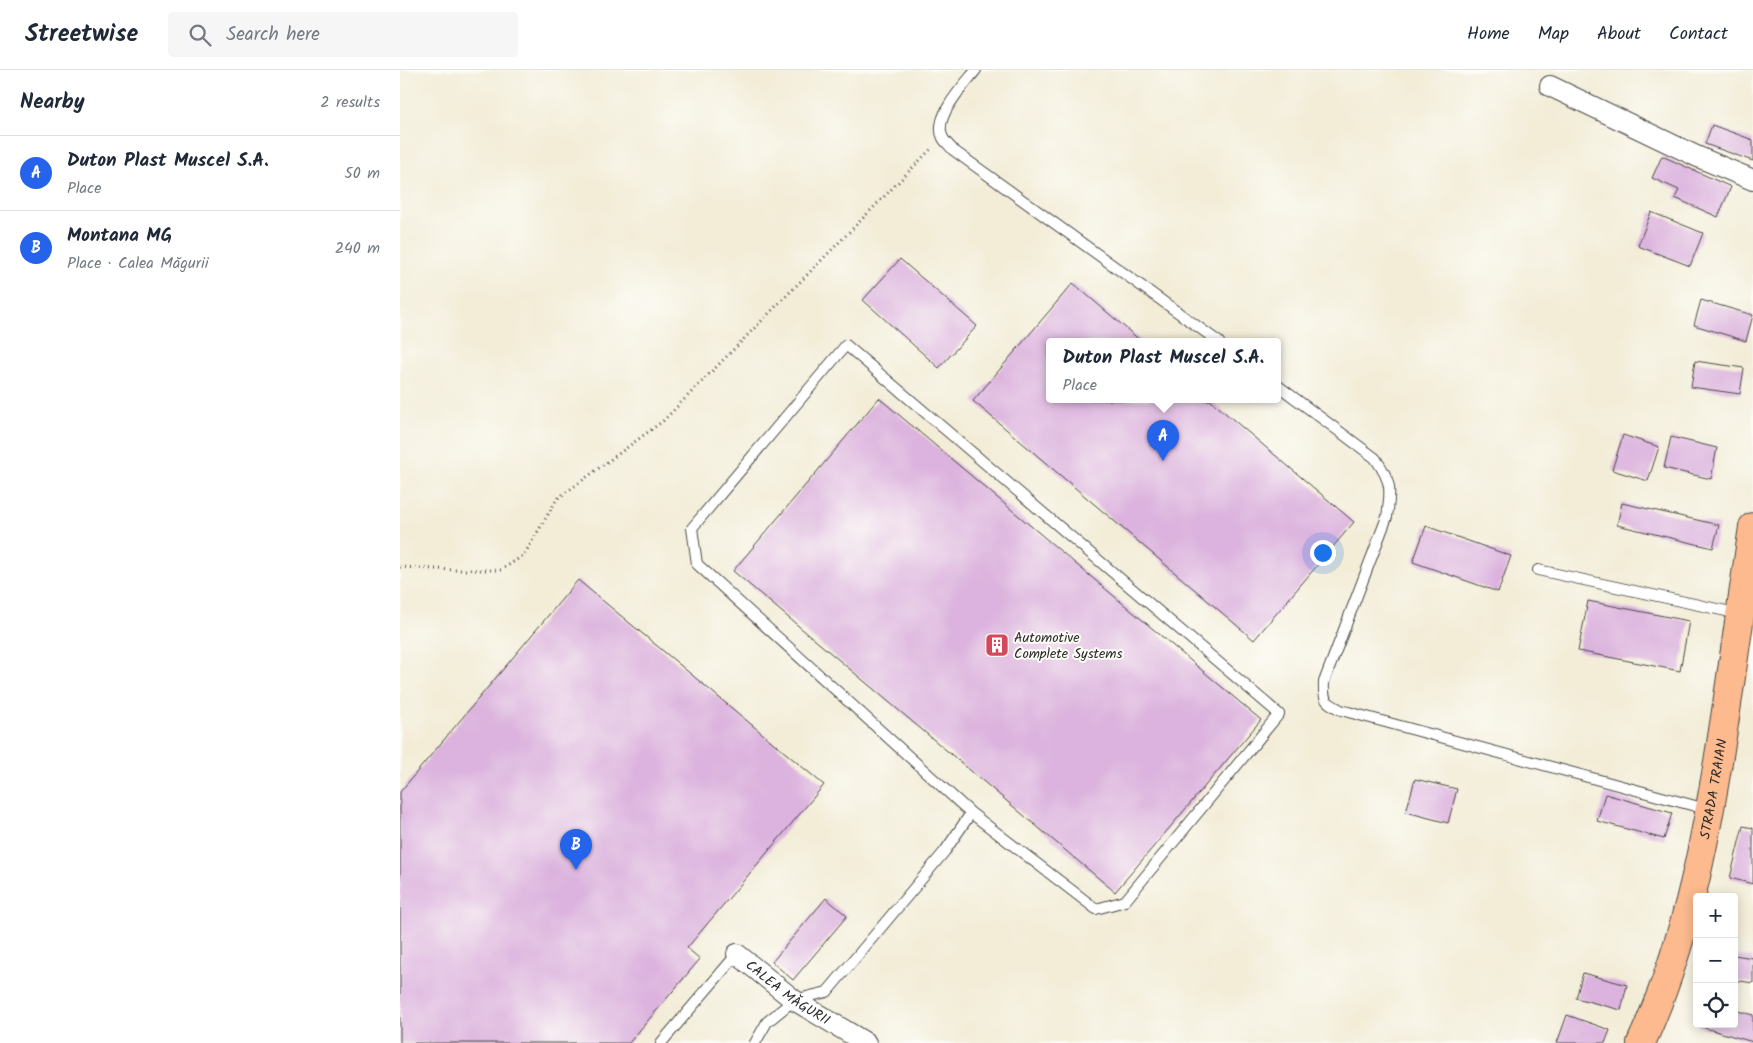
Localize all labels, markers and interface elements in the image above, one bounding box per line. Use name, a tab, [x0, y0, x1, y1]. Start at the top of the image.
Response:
search box	[168, 12, 518, 57]
text: Streetwise	[25, 15, 138, 54]
text: Search here	[226, 20, 320, 50]
text: Home	[1467, 20, 1510, 49]
text: Map	[1538, 20, 1569, 49]
text: About	[1597, 20, 1641, 49]
text: Contact	[1669, 20, 1728, 49]
icon: search	[186, 21, 214, 49]
text: Nearby	[20, 86, 85, 119]
text: 2 results	[320, 90, 380, 115]
text: Duton Plast Muscel S.A.	[67, 146, 269, 176]
text: A	[31, 161, 41, 186]
text: 50 m	[344, 161, 380, 186]
text: Place	[67, 176, 101, 201]
text: Montana MG	[67, 221, 172, 251]
text: B	[31, 236, 41, 261]
text: 240 m	[335, 236, 380, 261]
text: Place · Calea Măgurii	[67, 251, 209, 276]
popup	[1046, 338, 1281, 403]
text: Duton Plast Muscel S.A.	[1063, 343, 1264, 373]
text: Place	[1063, 373, 1097, 398]
pin: A	[1147, 420, 1179, 461]
your location	[1310, 540, 1336, 566]
place label: Automotive Complete Systems	[1014, 627, 1122, 665]
building icon: Automotive Complete Systems	[984, 632, 1010, 658]
street label: STRADA TRAIAN	[1694, 737, 1734, 841]
pin: B	[560, 829, 592, 870]
map controls	[1693, 893, 1738, 1028]
button: +	[1693, 893, 1738, 938]
button: −	[1693, 938, 1738, 983]
street label: CALEA MĂGURII	[740, 955, 834, 1031]
button: locate	[1693, 983, 1738, 1028]

